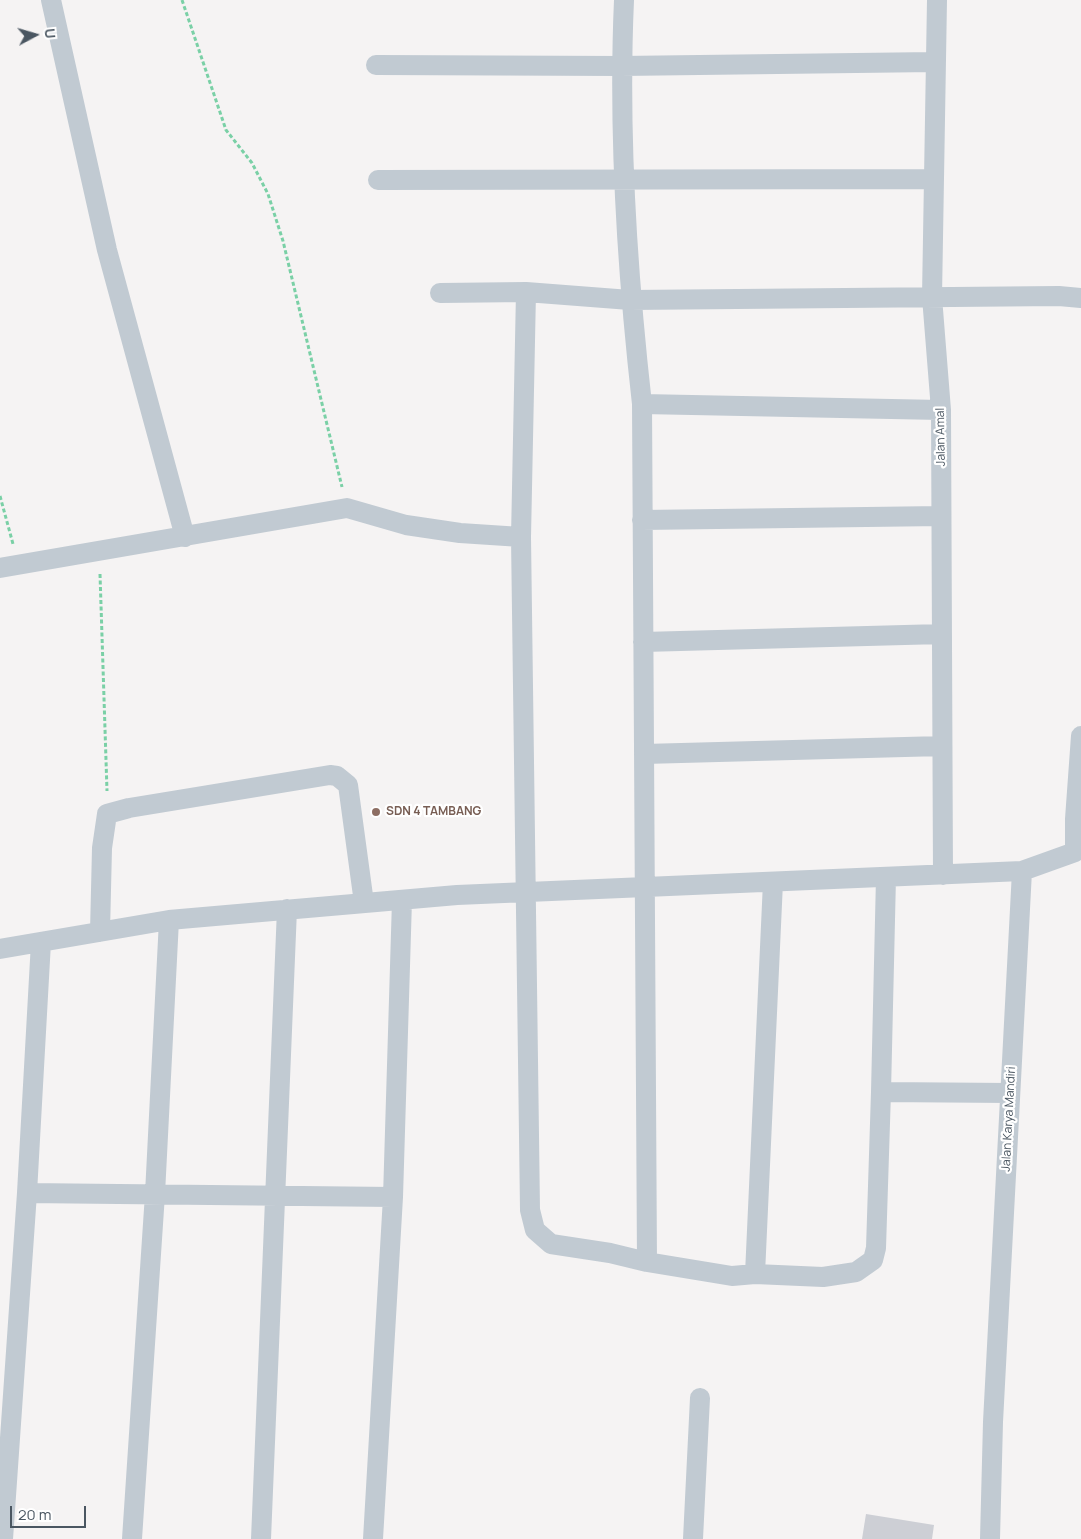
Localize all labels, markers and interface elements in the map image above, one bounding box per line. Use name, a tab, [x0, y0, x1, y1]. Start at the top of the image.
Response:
north arrow	[10, 10, 60, 60]
text: U	[40, 27, 60, 39]
street label: Jalan Amal	[933, 408, 949, 466]
place label: SDN 4 TAMBANG	[386, 805, 481, 819]
marker: SDN 4 TAMBANG	[370, 806, 382, 818]
street label: Jalan Karya Mandiri	[999, 1066, 1019, 1172]
scale bar	[12, 1496, 89, 1528]
text: 20 m	[18, 1504, 51, 1525]

